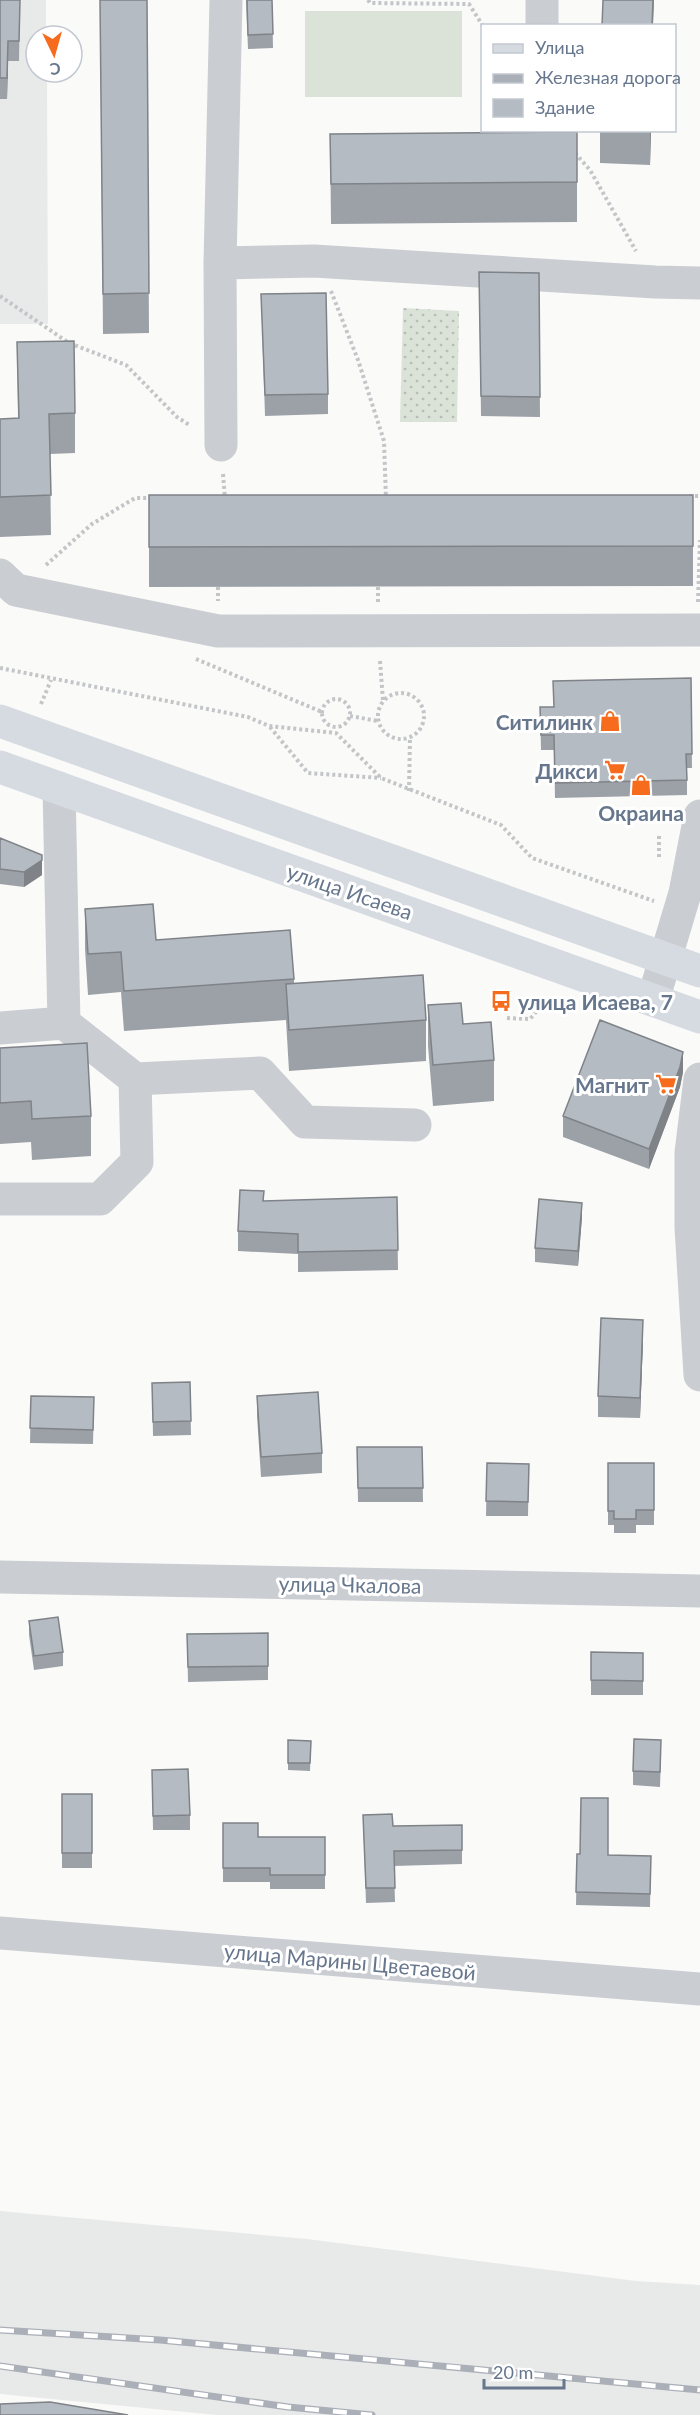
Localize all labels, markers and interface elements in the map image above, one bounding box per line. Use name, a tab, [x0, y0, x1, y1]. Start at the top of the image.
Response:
north arrow	[24, 24, 84, 84]
legend	[481, 24, 676, 132]
text: Улица	[535, 36, 585, 58]
text: С	[49, 60, 61, 79]
text: Железная дорога	[535, 66, 681, 88]
text: Здание	[535, 96, 595, 118]
place label: Ситилинк	[496, 709, 594, 734]
shop icon: Ситилинк	[598, 709, 622, 733]
place label: Дикси	[536, 758, 598, 783]
supermarket icon: Дикси	[603, 758, 627, 782]
shop icon: Окраина	[629, 773, 653, 797]
place label: Окраина	[598, 800, 684, 825]
street label: улица Исаева	[284, 858, 416, 924]
bus stop icon: улица Исаева, 7	[489, 989, 513, 1013]
place label: улица Исаева, 7	[518, 989, 673, 1014]
place label: Магнит	[575, 1072, 649, 1097]
supermarket icon: Магнит	[654, 1072, 678, 1096]
street label: улица Чкалова	[278, 1570, 422, 1598]
street label: улица Марины Цветаевой	[223, 1938, 477, 1984]
scale bar	[484, 2352, 564, 2390]
text: 20 m	[493, 2361, 533, 2383]

